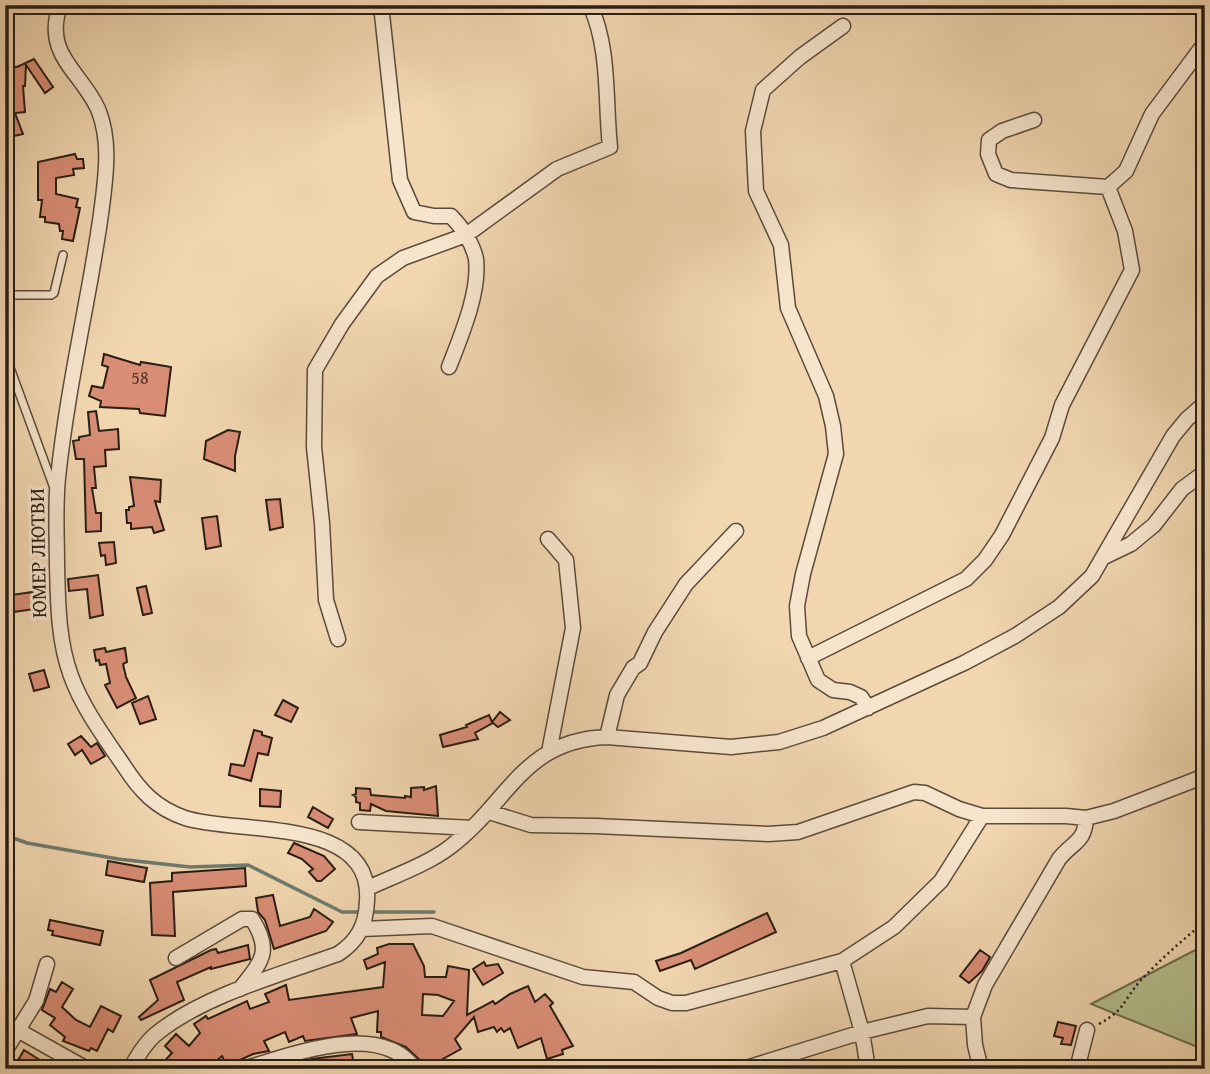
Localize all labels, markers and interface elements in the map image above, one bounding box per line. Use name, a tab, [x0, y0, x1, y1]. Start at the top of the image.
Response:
house number: 58	[131, 364, 149, 391]
street label: ЮМЕР ЛЮТВИ	[21, 488, 54, 618]

